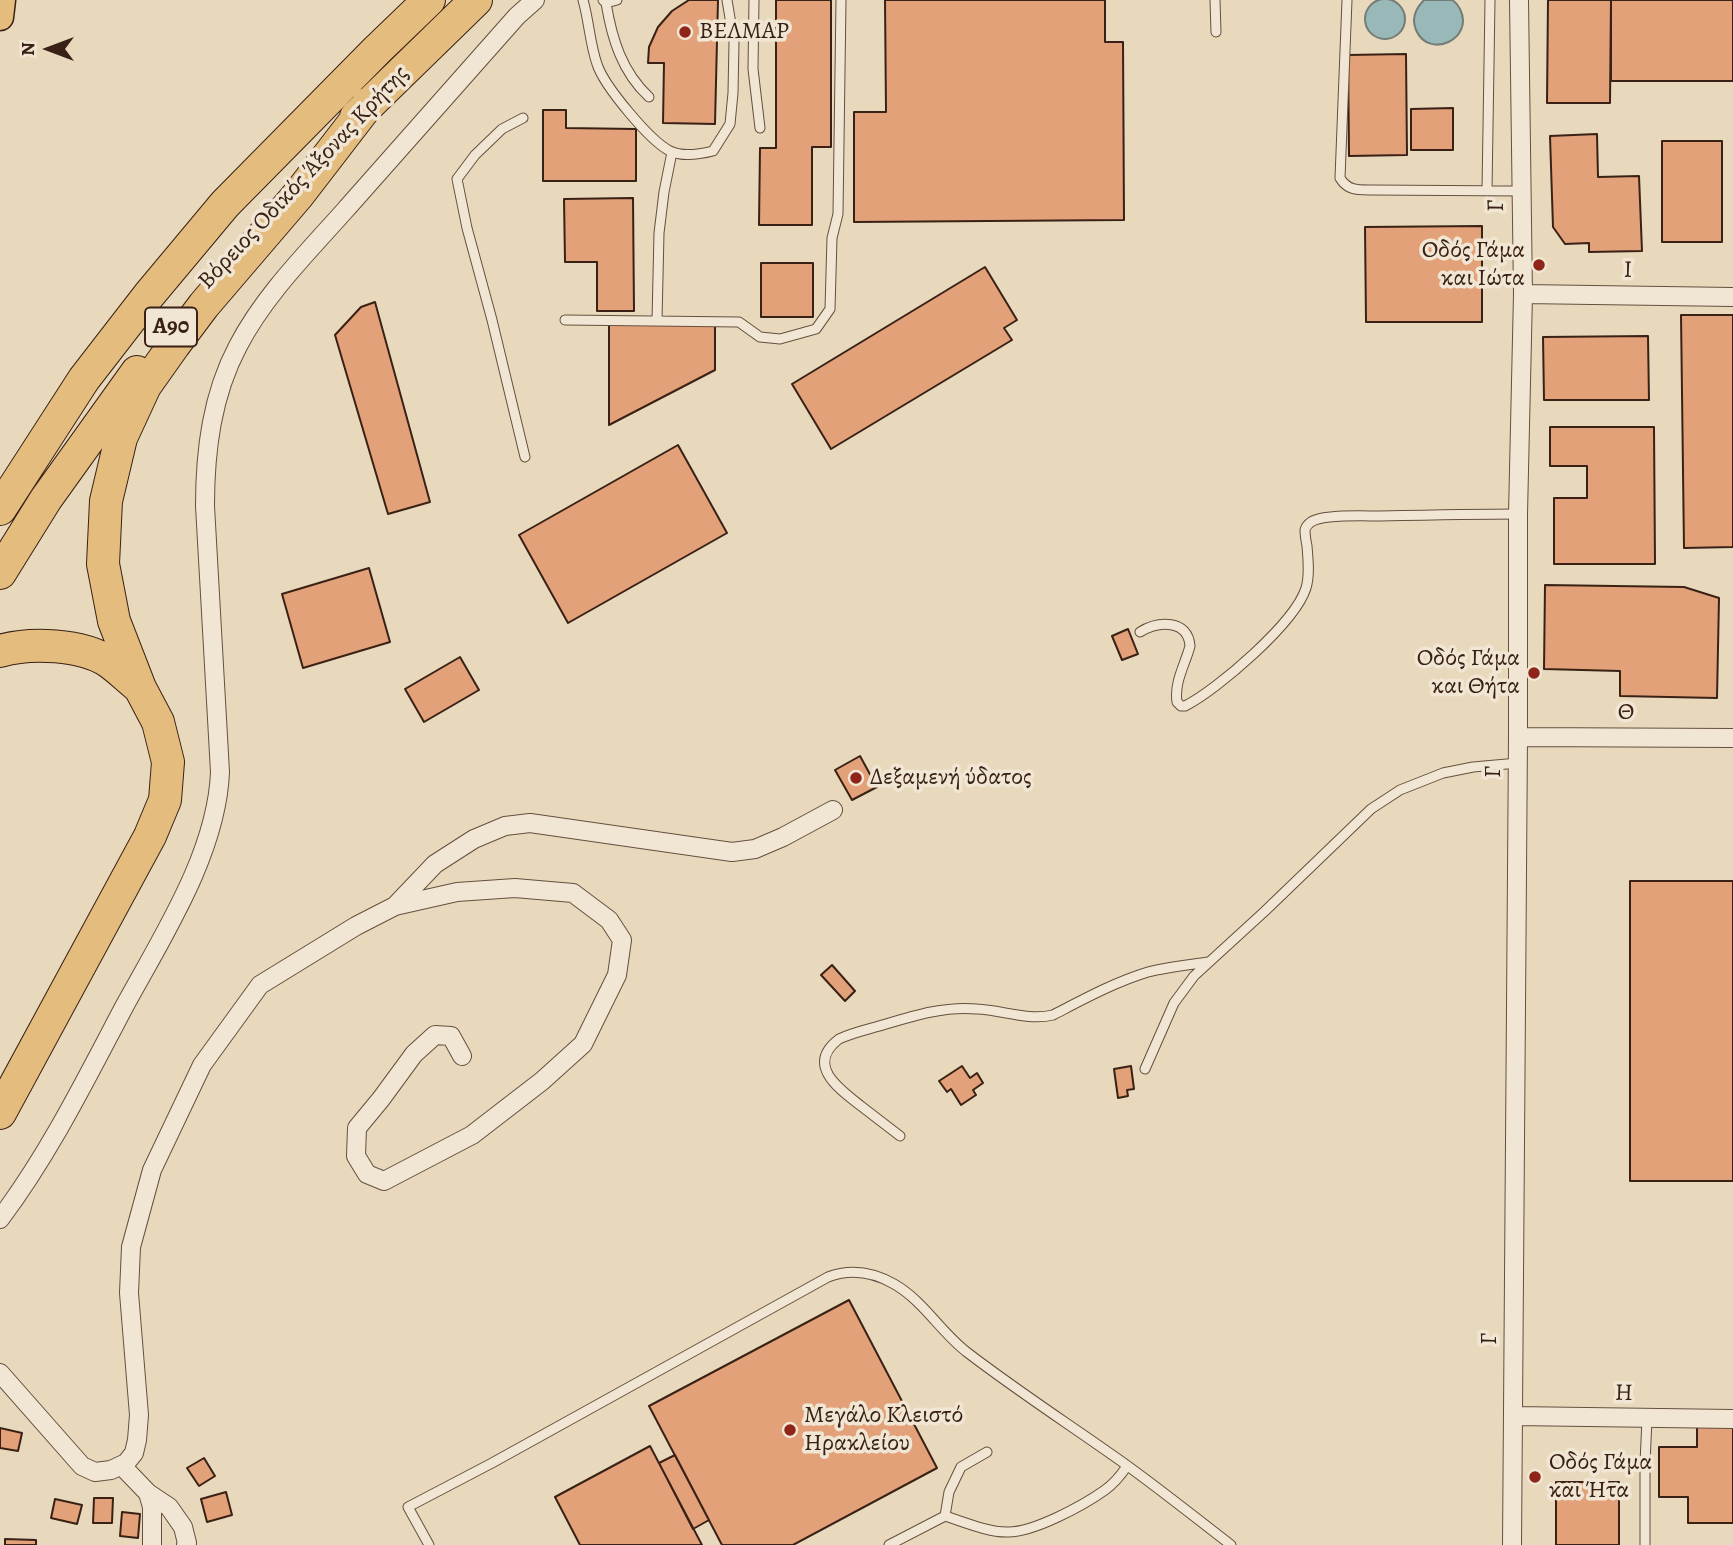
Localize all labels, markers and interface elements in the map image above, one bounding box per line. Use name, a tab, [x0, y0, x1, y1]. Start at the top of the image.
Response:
north arrow	[14, 14, 84, 84]
place label: ΒΕΛΜΑΡ	[699, 18, 789, 46]
marker: ΒΕΛΜΑΡ	[677, 24, 693, 40]
text: N	[15, 42, 41, 56]
street label: Βόρειος Οδικός Άξονας Κρήτης	[193, 60, 415, 296]
street label: Γ	[1482, 200, 1512, 212]
place label: Οδός Γάμα και Ιώτα	[1422, 237, 1525, 293]
marker: Οδός Γάμα και Ιώτα	[1531, 257, 1547, 273]
street label: Ι	[1623, 257, 1633, 285]
road number: Α90	[145, 308, 197, 346]
place label: Οδός Γάμα και Θήτα	[1417, 645, 1520, 701]
marker: Οδός Γάμα και Θήτα	[1526, 665, 1542, 681]
street label: Θ	[1618, 699, 1634, 727]
place label: Δεξαμενή ύδατος	[870, 764, 1032, 792]
street label: Γ	[1480, 766, 1508, 778]
marker: Δεξαμενή ύδατος	[848, 770, 864, 786]
street label: Γ	[1476, 1333, 1504, 1345]
street label: Η	[1615, 1379, 1633, 1409]
place label: Μεγάλο Κλειστό Ηρακλείου	[804, 1402, 963, 1458]
marker: Μεγάλο Κλειστό Ηρακλείου	[782, 1422, 798, 1438]
place label: Οδός Γάμα και Ήτα	[1549, 1449, 1652, 1505]
marker: Οδός Γάμα και Ήτα	[1527, 1469, 1543, 1485]

